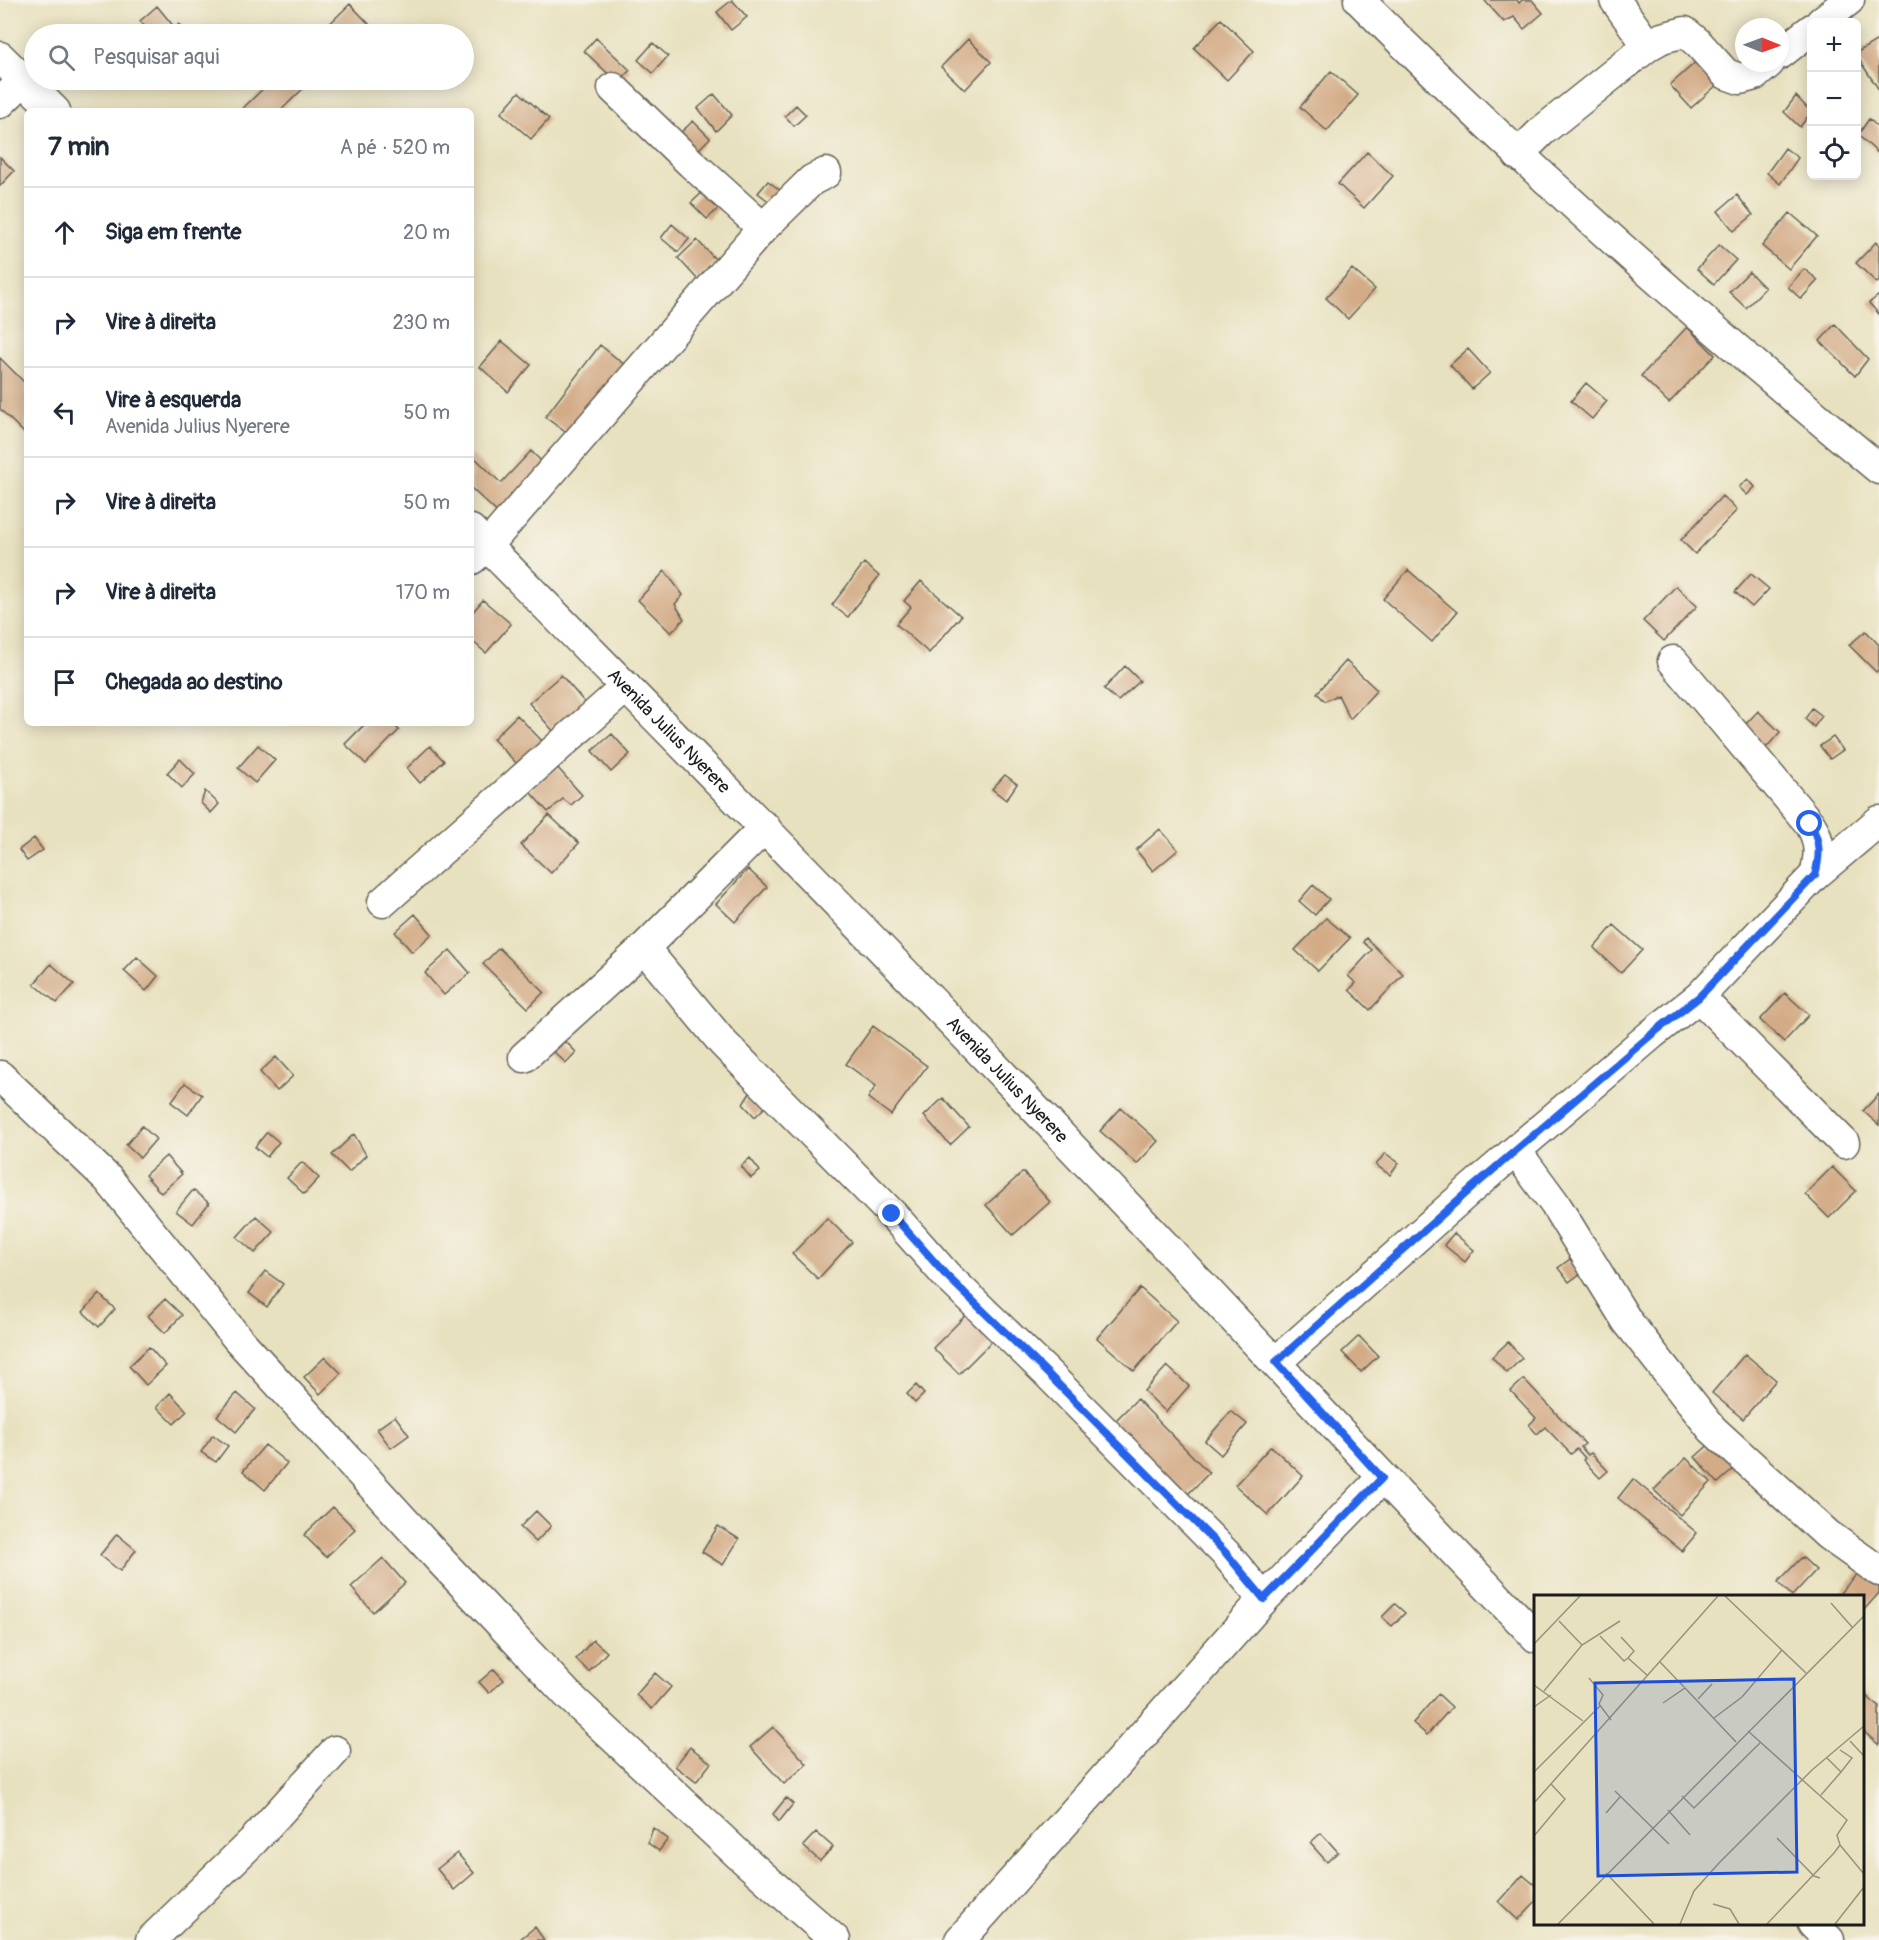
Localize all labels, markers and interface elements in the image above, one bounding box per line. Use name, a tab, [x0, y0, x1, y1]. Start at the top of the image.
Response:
north arrow	[1735, 18, 1789, 72]
map controls	[1807, 18, 1861, 180]
button: +	[1807, 18, 1861, 72]
search box	[24, 24, 474, 90]
icon: search	[45, 41, 78, 74]
text: Pesquisar aqui	[93, 43, 219, 71]
button: −	[1807, 72, 1861, 126]
button: locate	[1807, 126, 1861, 180]
text: 7 min	[48, 131, 110, 163]
text: A pé · 520 m	[340, 135, 450, 160]
icon: ahead	[48, 216, 81, 249]
text: Siga em frente	[105, 218, 241, 246]
text: 20 m	[403, 220, 450, 245]
icon: right	[48, 306, 81, 339]
text: Vire à direita	[105, 308, 216, 336]
text: 230 m	[393, 310, 450, 335]
text: Vire à esquerda	[105, 386, 241, 414]
icon: left	[48, 396, 81, 429]
text: 50 m	[403, 400, 450, 425]
text: Avenida Julius Nyerere	[105, 414, 290, 439]
icon: right	[48, 486, 81, 519]
text: Vire à direita	[105, 488, 216, 516]
text: 50 m	[403, 490, 450, 515]
icon: right	[48, 576, 81, 609]
text: Vire à direita	[105, 578, 216, 606]
text: 170 m	[396, 580, 450, 605]
street label: Avenida Julius Nyerere	[602, 663, 736, 798]
icon: arrive	[48, 666, 81, 699]
text: Chegada ao destino	[105, 668, 283, 696]
route start	[1796, 810, 1822, 836]
street label: Avenida Julius Nyerere	[941, 1012, 1073, 1148]
route end	[878, 1200, 904, 1226]
inset map	[1534, 1595, 1864, 1925]

